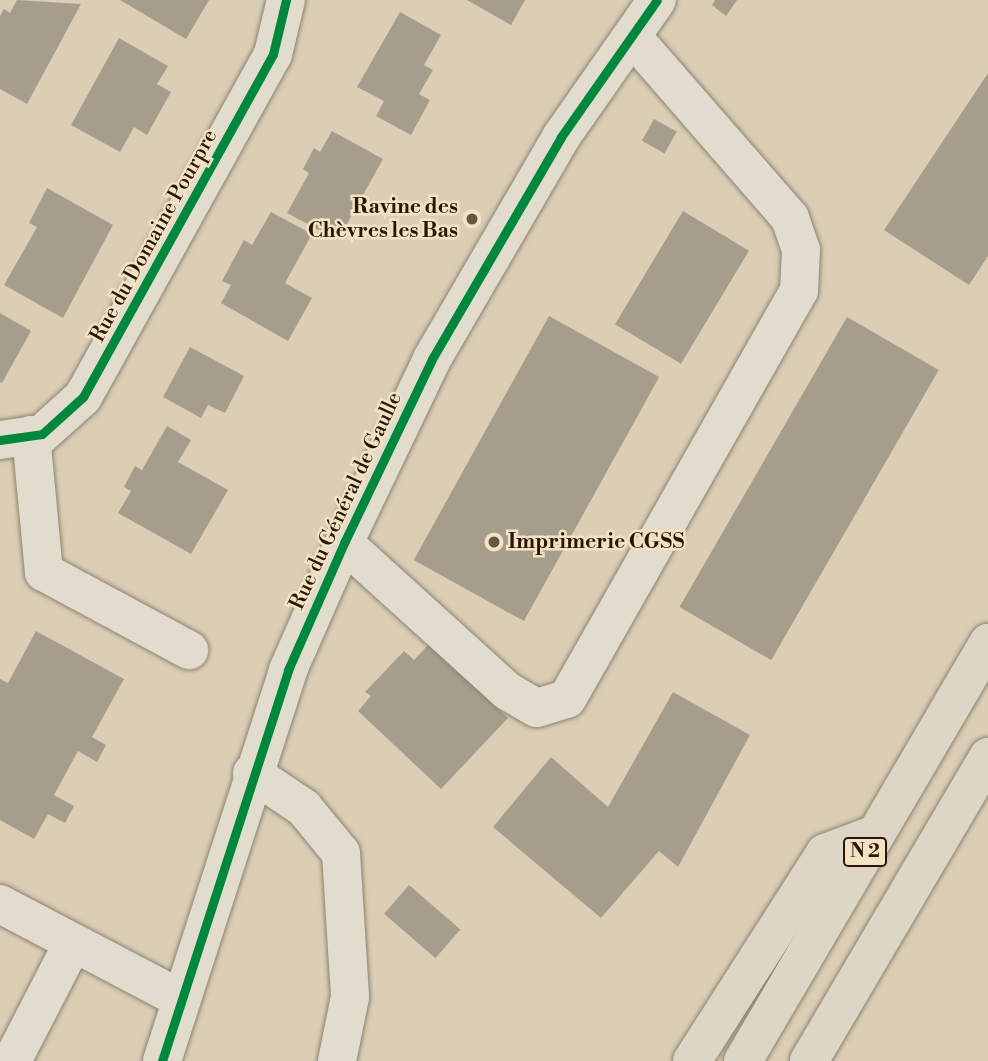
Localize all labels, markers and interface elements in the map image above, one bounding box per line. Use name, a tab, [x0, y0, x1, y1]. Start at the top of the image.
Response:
street label: Rue du Domaine Pourpre	[85, 125, 223, 347]
place label: Ravine des Chèvres les Bas	[308, 194, 458, 244]
marker: Ravine des Chèvres les Bas	[464, 211, 480, 227]
street label: Rue du Général de Gaulle	[285, 388, 407, 614]
place label: Imprimerie CGSS	[508, 529, 685, 555]
marker: Imprimerie CGSS	[486, 534, 502, 550]
road number: N 2	[842, 836, 888, 867]

